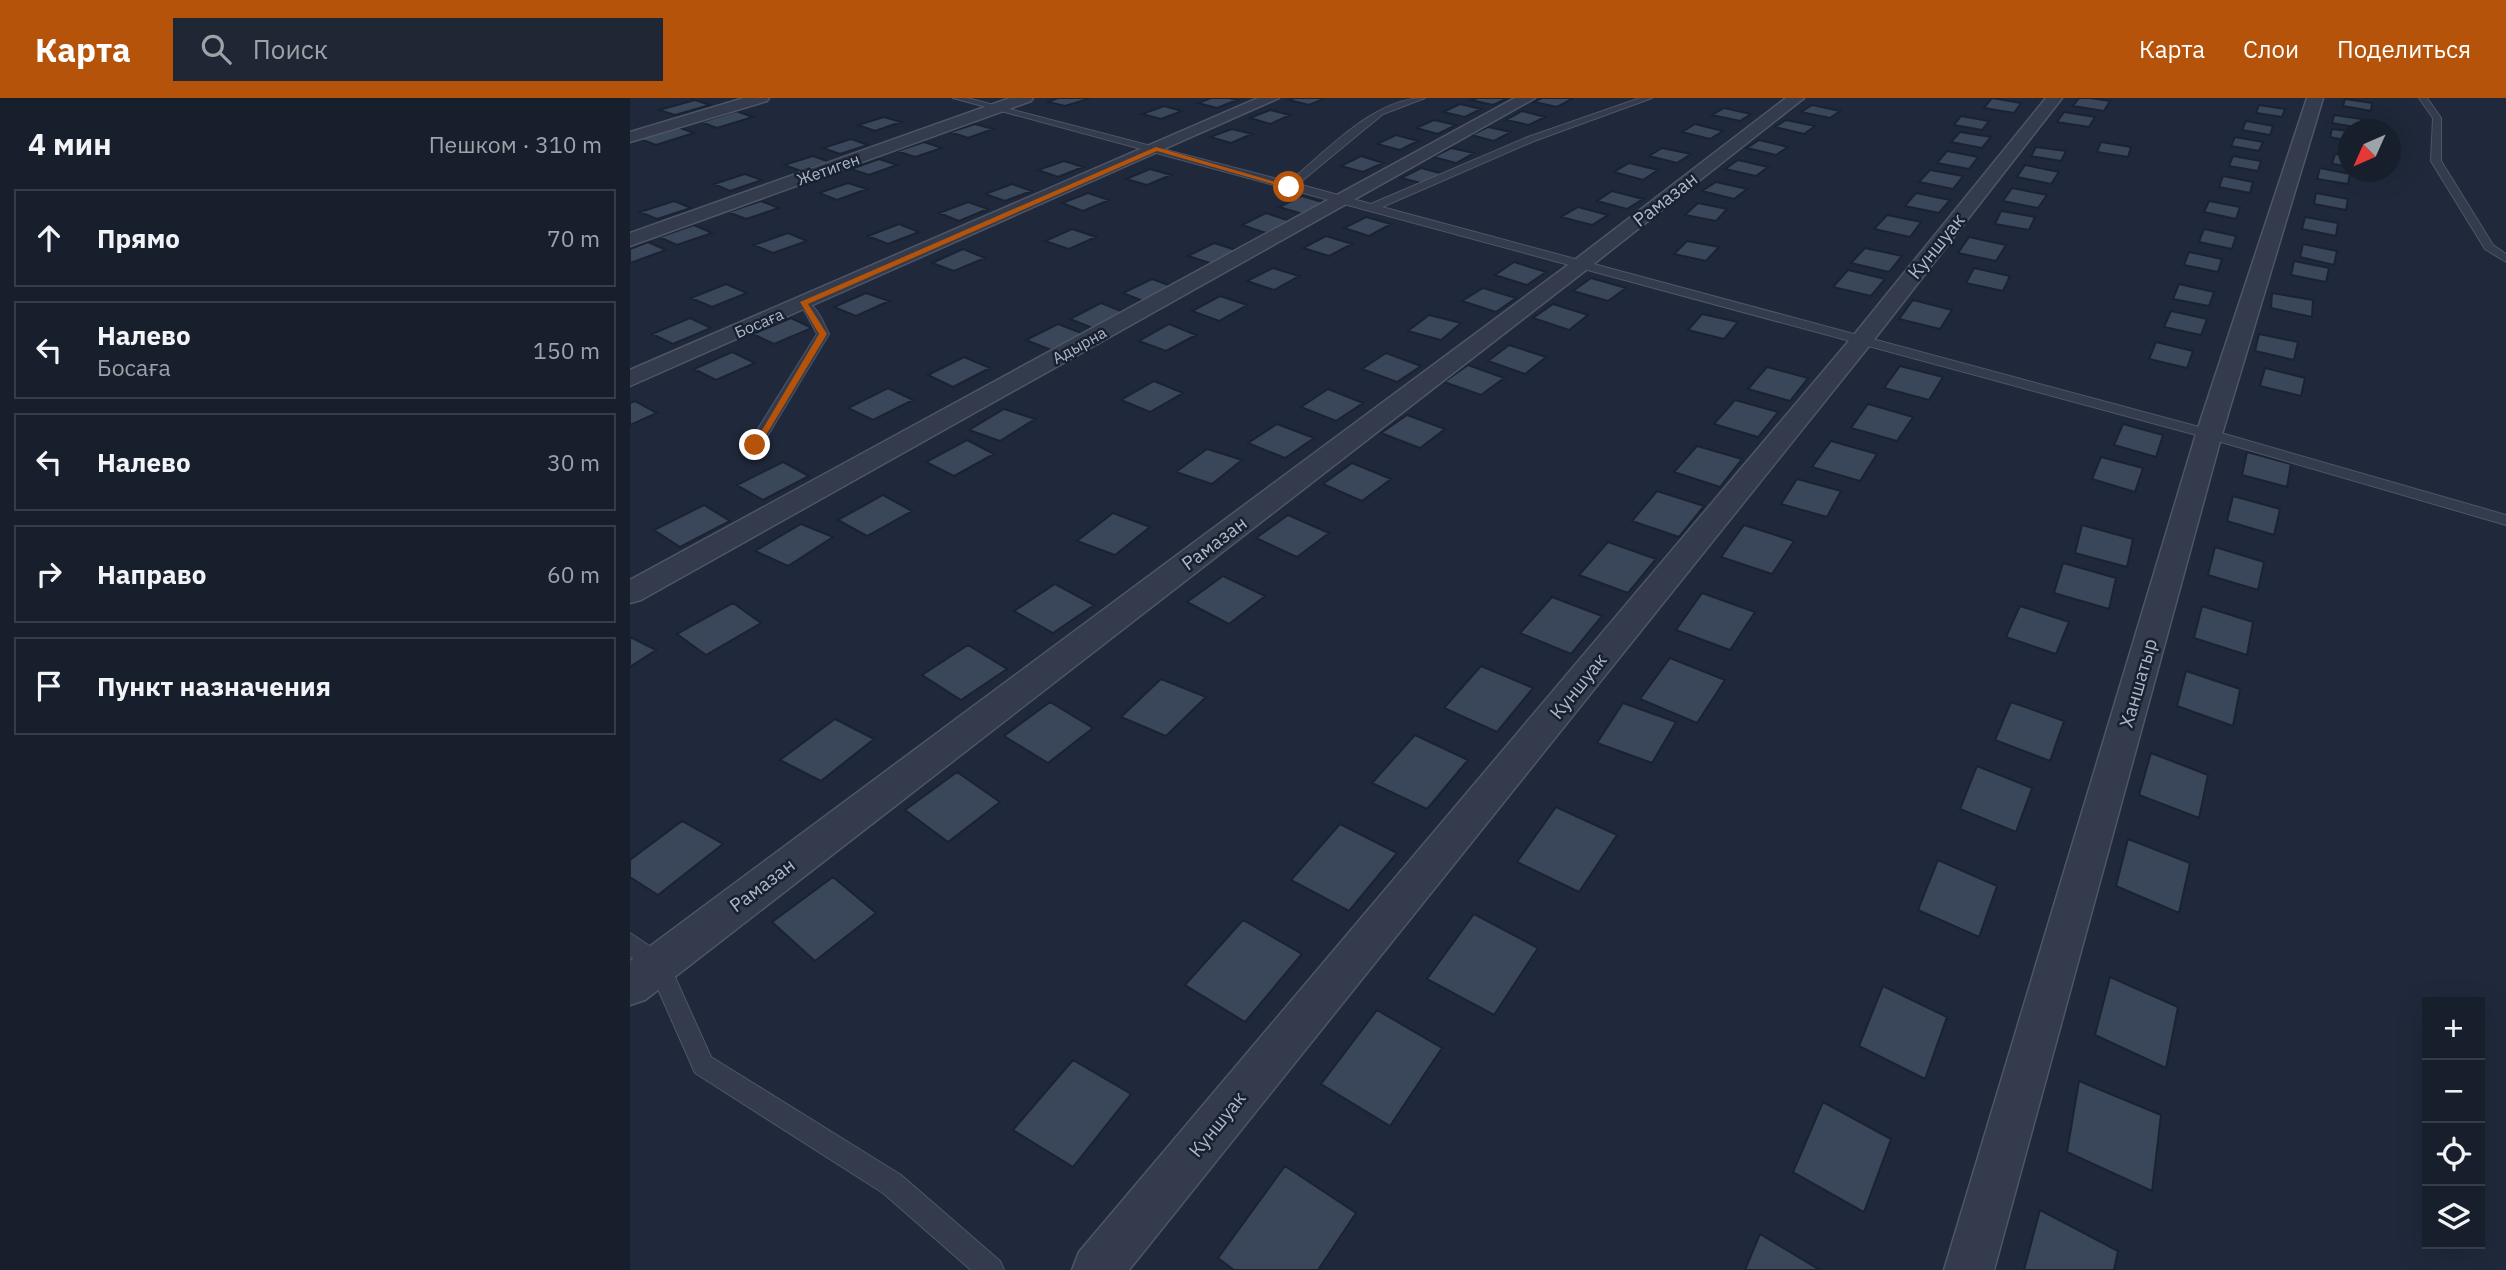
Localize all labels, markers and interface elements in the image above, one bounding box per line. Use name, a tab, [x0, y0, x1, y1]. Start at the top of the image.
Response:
search box	[173, 18, 663, 81]
text: Карта	[35, 28, 131, 71]
icon: search	[197, 30, 235, 68]
text: Поиск	[253, 32, 328, 66]
text: Карта	[2139, 33, 2205, 65]
text: Слои	[2243, 33, 2299, 65]
text: Поделиться	[2337, 33, 2471, 65]
north arrow	[2338, 119, 2401, 182]
text: 4 мин	[28, 124, 112, 163]
text: Пешком · 310 m	[429, 129, 602, 159]
street label: Жетиген	[794, 148, 862, 190]
street label: Рамазан	[1628, 166, 1702, 232]
route start	[1273, 171, 1304, 202]
street label: Куншуак	[1902, 208, 1970, 284]
icon: ahead	[30, 219, 68, 257]
text: Прямо	[97, 221, 180, 255]
text: 70 m	[547, 223, 600, 253]
street label: Босаға	[731, 304, 787, 342]
text: Налево	[97, 318, 191, 352]
street label: Адырна	[1048, 322, 1110, 368]
icon: left	[30, 331, 68, 369]
text: 150 m	[533, 335, 600, 365]
text: Босаға	[97, 352, 171, 382]
route end	[739, 429, 770, 460]
icon: left	[30, 443, 68, 481]
text: Налево	[97, 445, 191, 479]
text: 30 m	[547, 447, 600, 477]
street label: Рамазан	[1177, 511, 1251, 575]
icon: right	[30, 555, 68, 593]
text: Направо	[97, 557, 206, 591]
text: 60 m	[547, 559, 600, 589]
street label: Ханшатыр	[2114, 636, 2162, 730]
street label: Куншуак	[1544, 648, 1612, 724]
icon: arrive	[30, 667, 68, 705]
text: Пункт назначения	[97, 669, 331, 703]
street label: Рамазан	[725, 853, 799, 917]
map controls	[2422, 997, 2485, 1249]
button: +	[2422, 997, 2485, 1060]
button: −	[2422, 1060, 2485, 1123]
street label: Куншуак	[1183, 1086, 1251, 1162]
button: locate	[2422, 1123, 2485, 1186]
button: layers	[2422, 1186, 2485, 1249]

